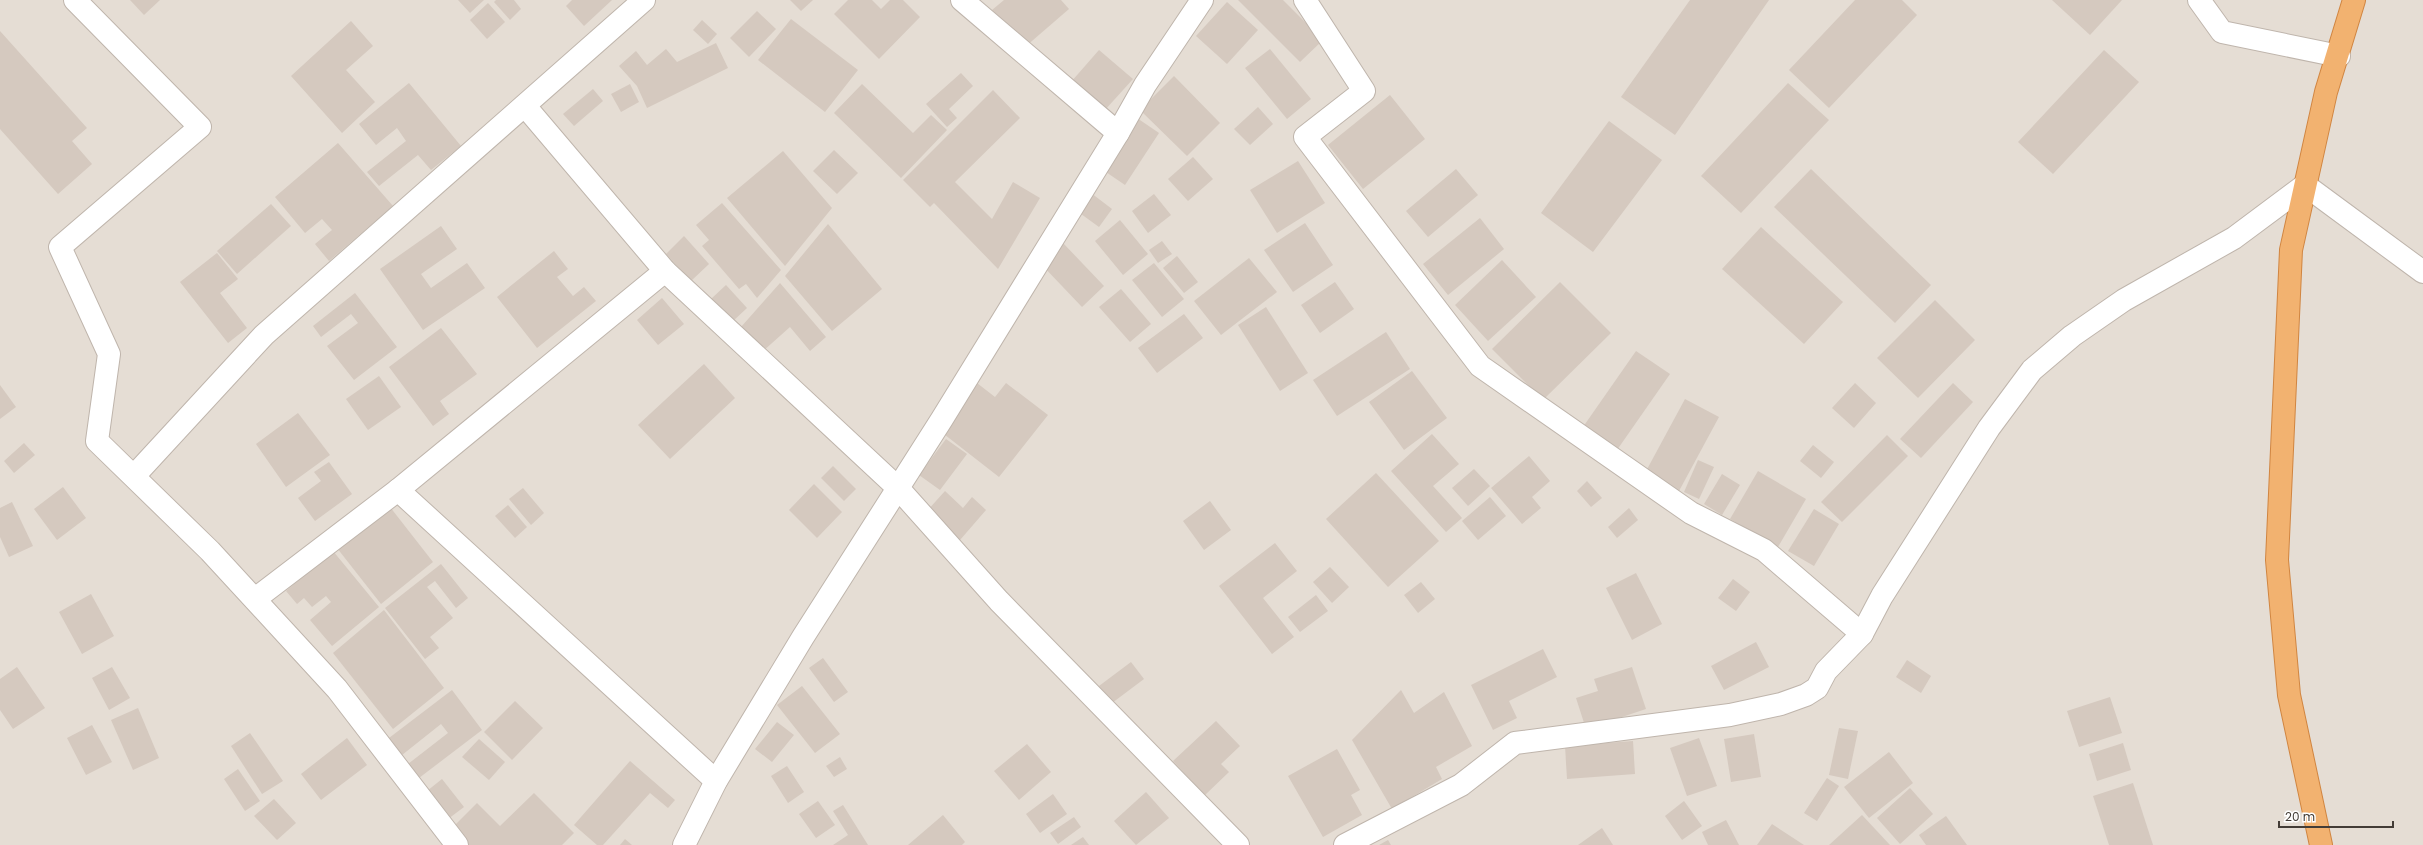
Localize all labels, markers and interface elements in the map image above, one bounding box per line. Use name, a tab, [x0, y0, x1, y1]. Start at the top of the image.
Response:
scale bar	[2279, 803, 2393, 829]
text: 20 m	[2285, 808, 2315, 825]

